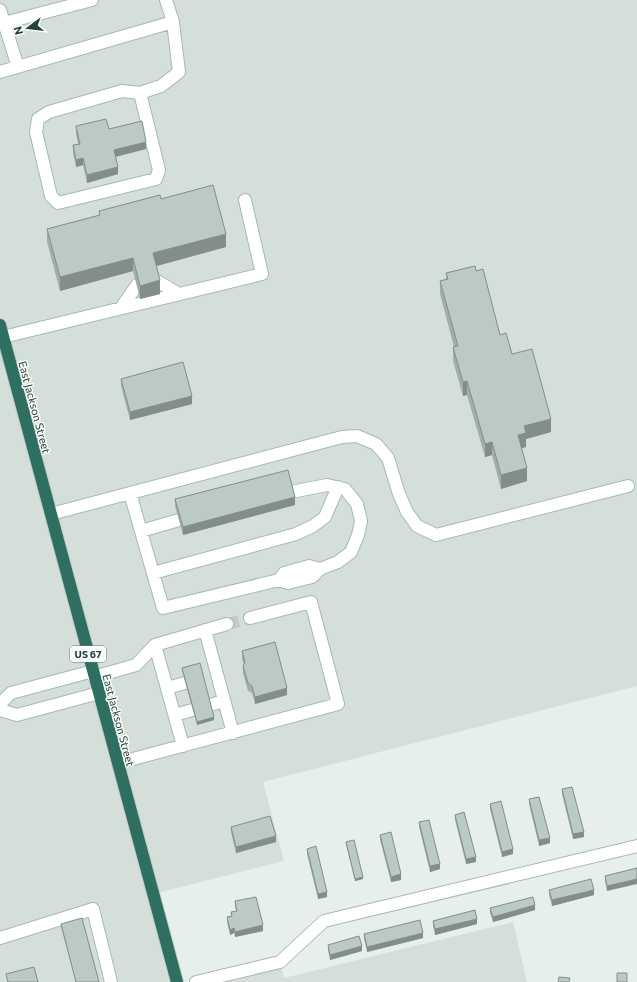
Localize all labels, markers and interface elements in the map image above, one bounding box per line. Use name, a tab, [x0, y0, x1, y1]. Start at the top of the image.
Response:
north arrow	[8, 8, 48, 48]
text: N	[11, 25, 25, 36]
street label: East Jackson Street	[15, 359, 54, 455]
road number: US 67	[70, 646, 106, 662]
street label: East Jackson Street	[99, 672, 138, 768]

